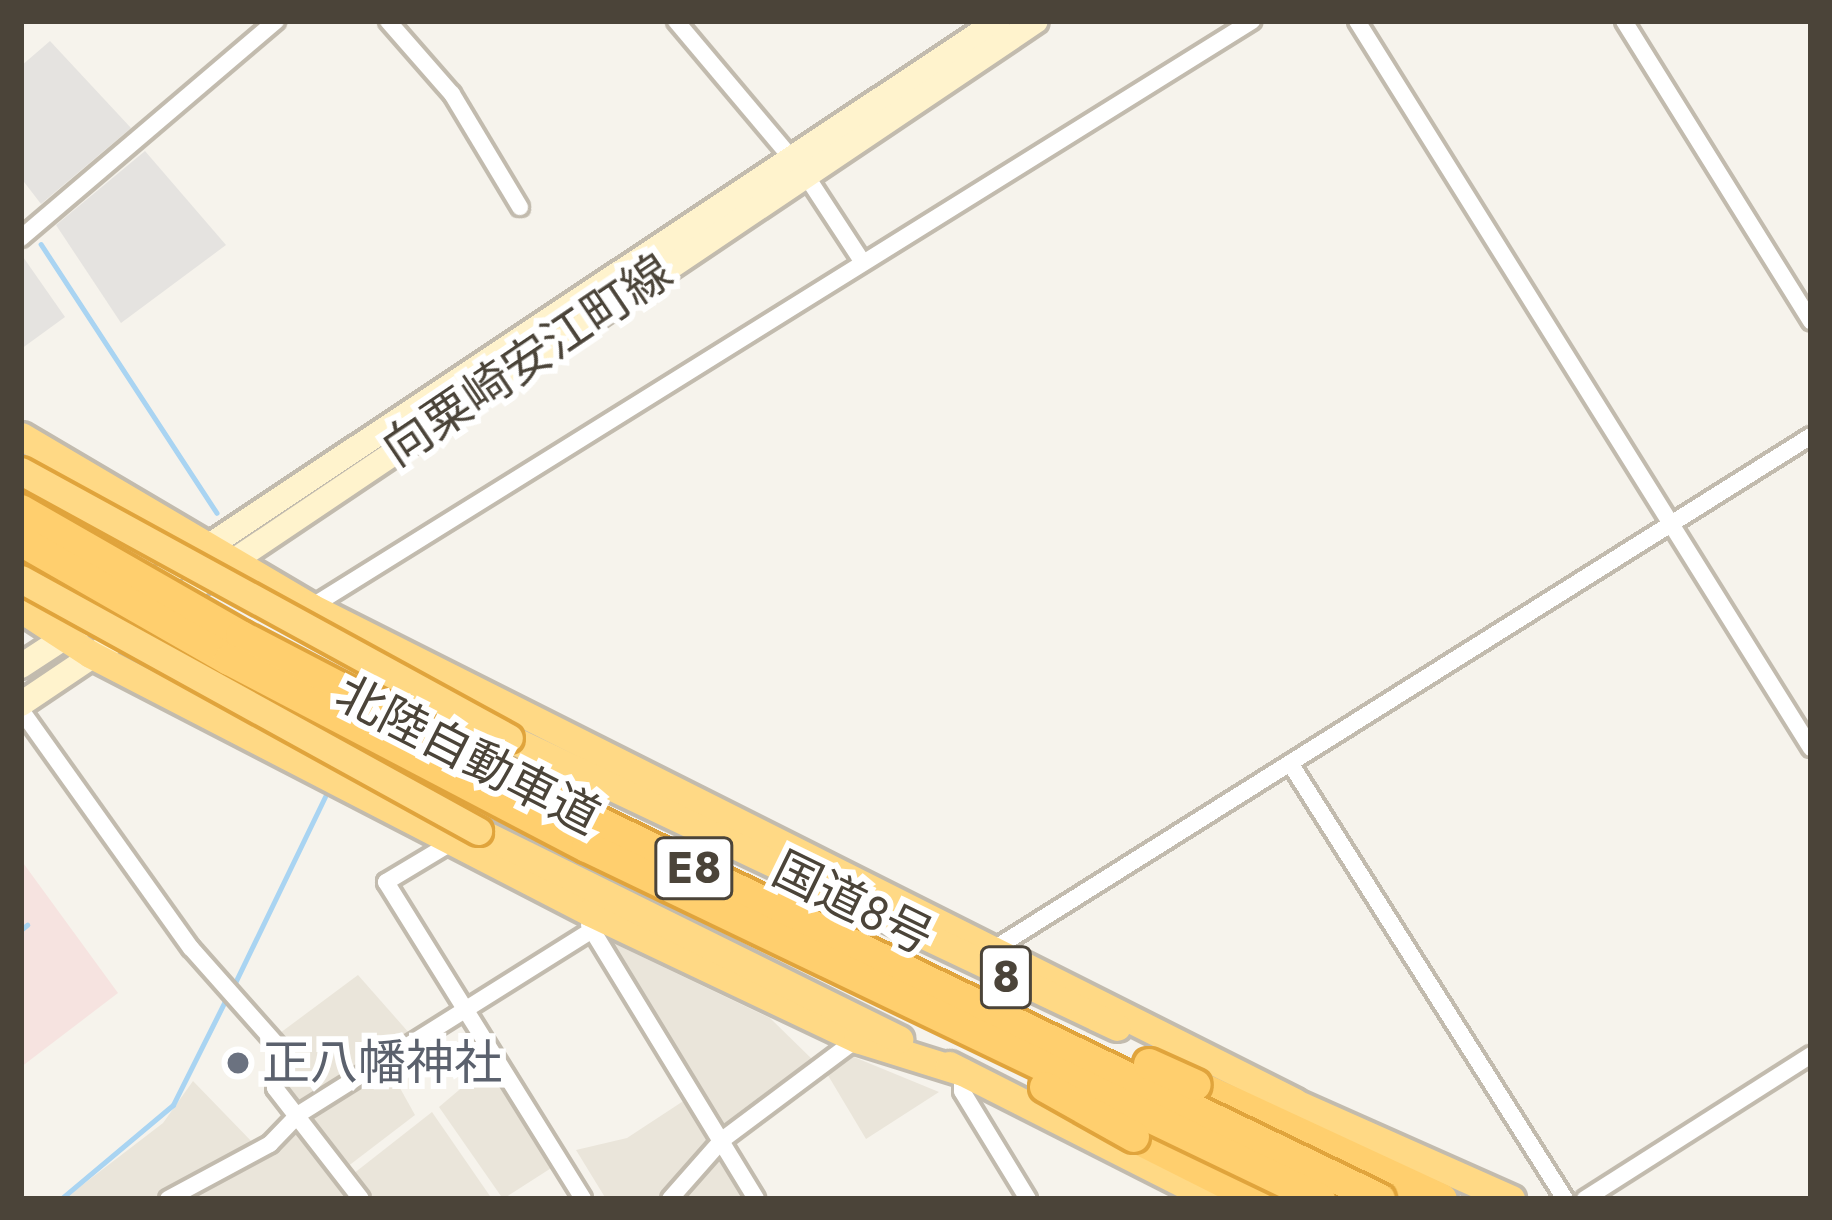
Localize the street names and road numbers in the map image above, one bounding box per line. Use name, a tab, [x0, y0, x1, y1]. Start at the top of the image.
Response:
street label: 向粟崎安江町線	[372, 242, 682, 478]
street label: 北陸自動車道	[327, 664, 609, 846]
road number: E8	[652, 829, 736, 907]
street label: 国道8号	[764, 840, 942, 966]
road number: 8	[979, 938, 1033, 1016]

